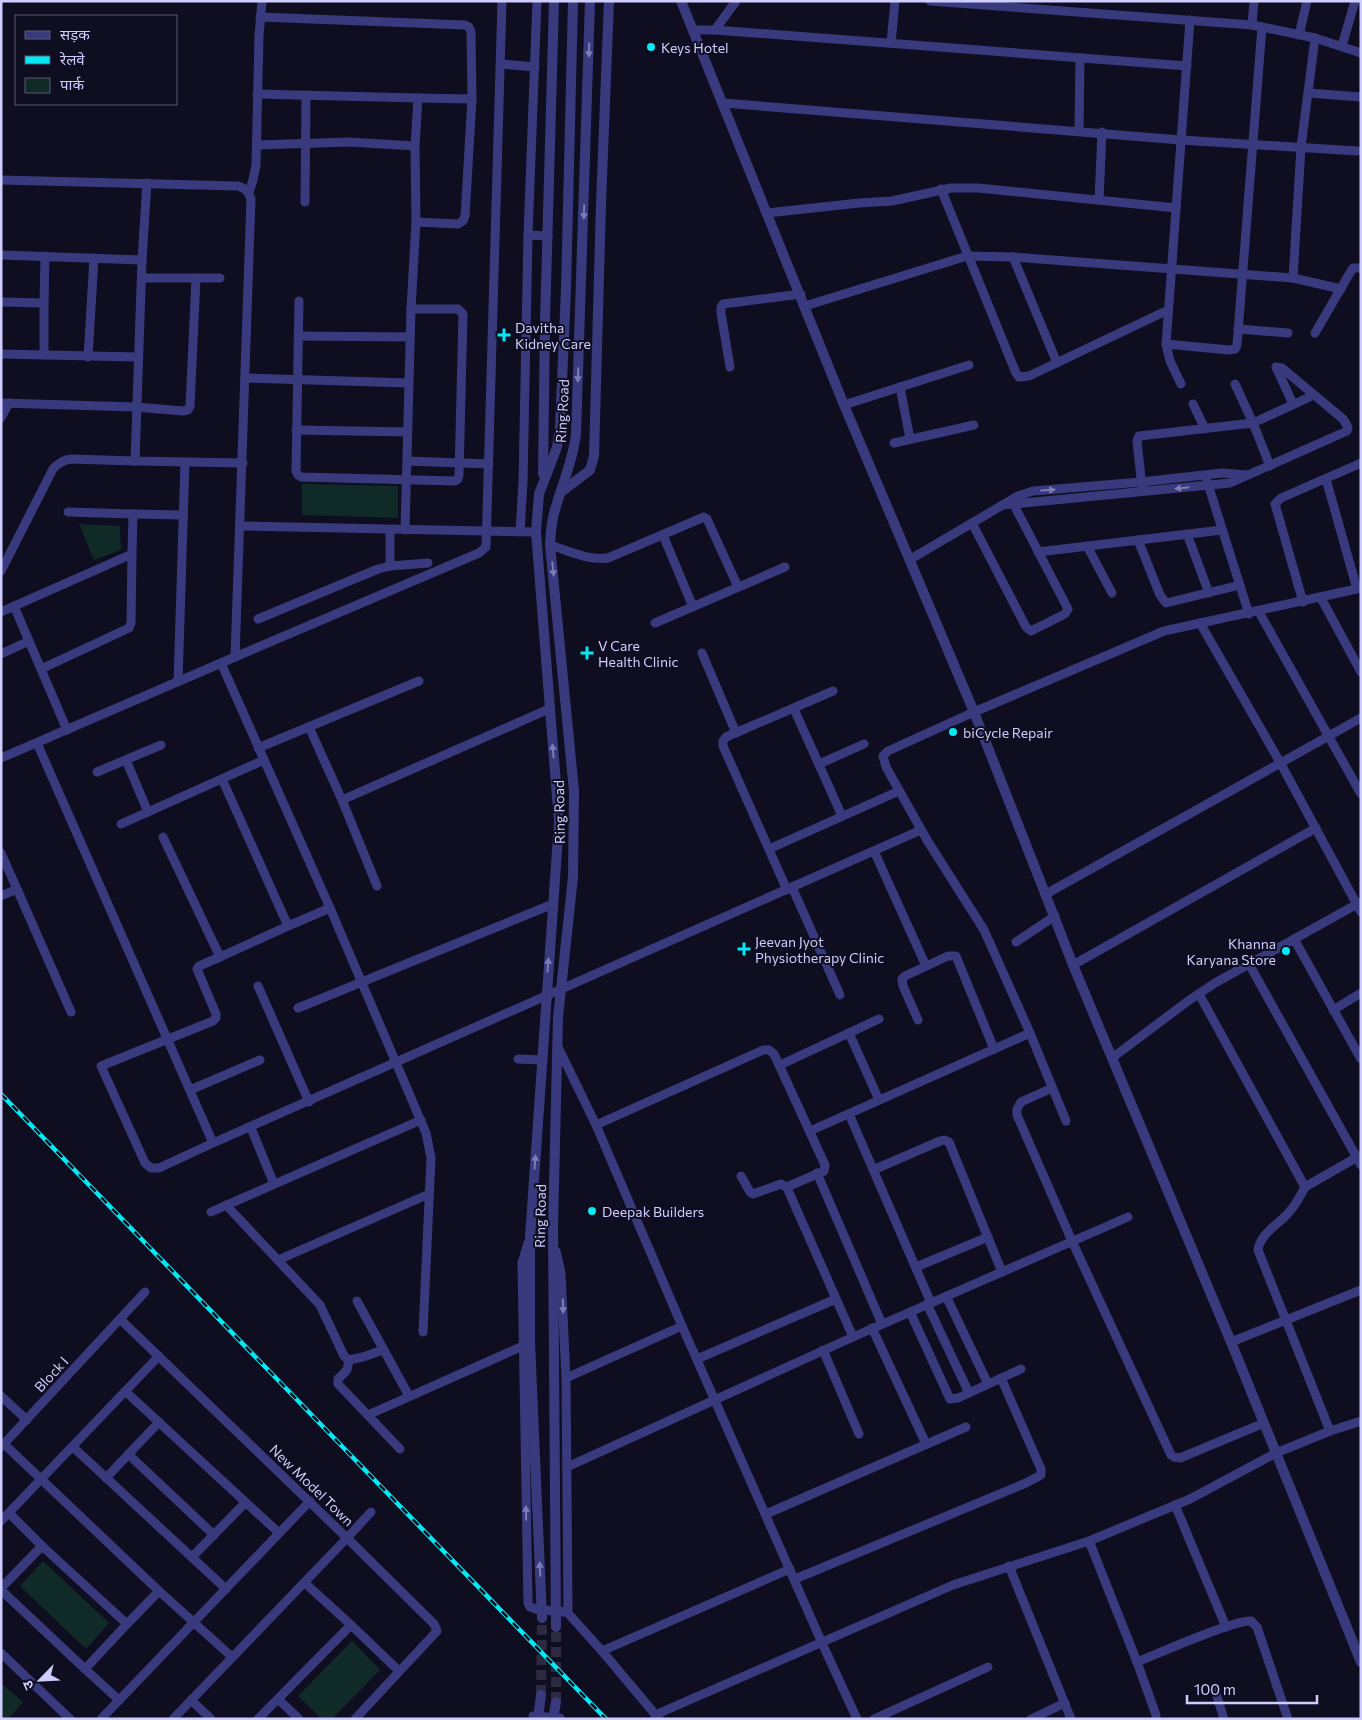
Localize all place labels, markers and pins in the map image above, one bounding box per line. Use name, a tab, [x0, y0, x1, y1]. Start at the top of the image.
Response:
place label: Keys Hotel	[661, 39, 729, 56]
marker: Keys Hotel	[645, 41, 657, 53]
place label: Davitha Kidney Care	[515, 319, 591, 352]
marker: Davitha Kidney Care	[497, 328, 511, 342]
place label: V Care Health Clinic	[598, 637, 679, 670]
marker: V Care Health Clinic	[580, 646, 594, 660]
place label: biCycle Repair	[963, 724, 1053, 741]
marker: biCycle Repair	[947, 726, 959, 738]
place label: Jeevan Jyot Physiotherapy Clinic	[755, 933, 884, 966]
place label: Khanna Karyana Store	[1186, 935, 1276, 968]
marker: Jeevan Jyot Physiotherapy Clinic	[737, 942, 751, 956]
marker: Khanna Karyana Store	[1280, 945, 1292, 957]
place label: Deepak Builders	[602, 1203, 704, 1220]
marker: Deepak Builders	[586, 1205, 598, 1217]

